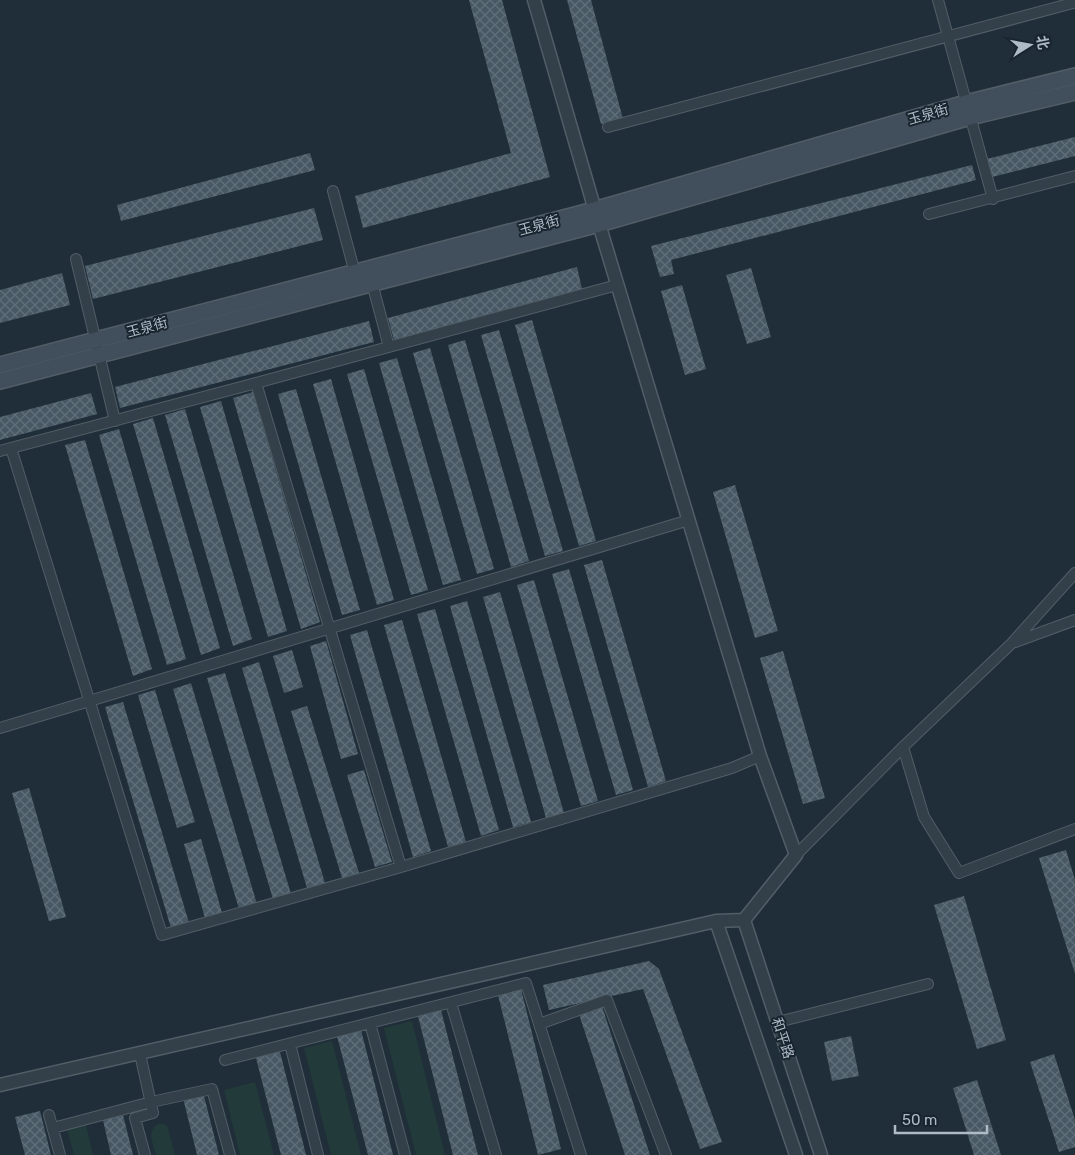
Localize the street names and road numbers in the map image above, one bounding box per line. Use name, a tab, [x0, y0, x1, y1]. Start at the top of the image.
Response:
street label: 玉泉街	[906, 101, 951, 128]
street label: 玉泉街	[517, 212, 562, 239]
street label: 玉泉街	[125, 314, 170, 341]
street label: 和平路	[768, 1016, 797, 1061]

